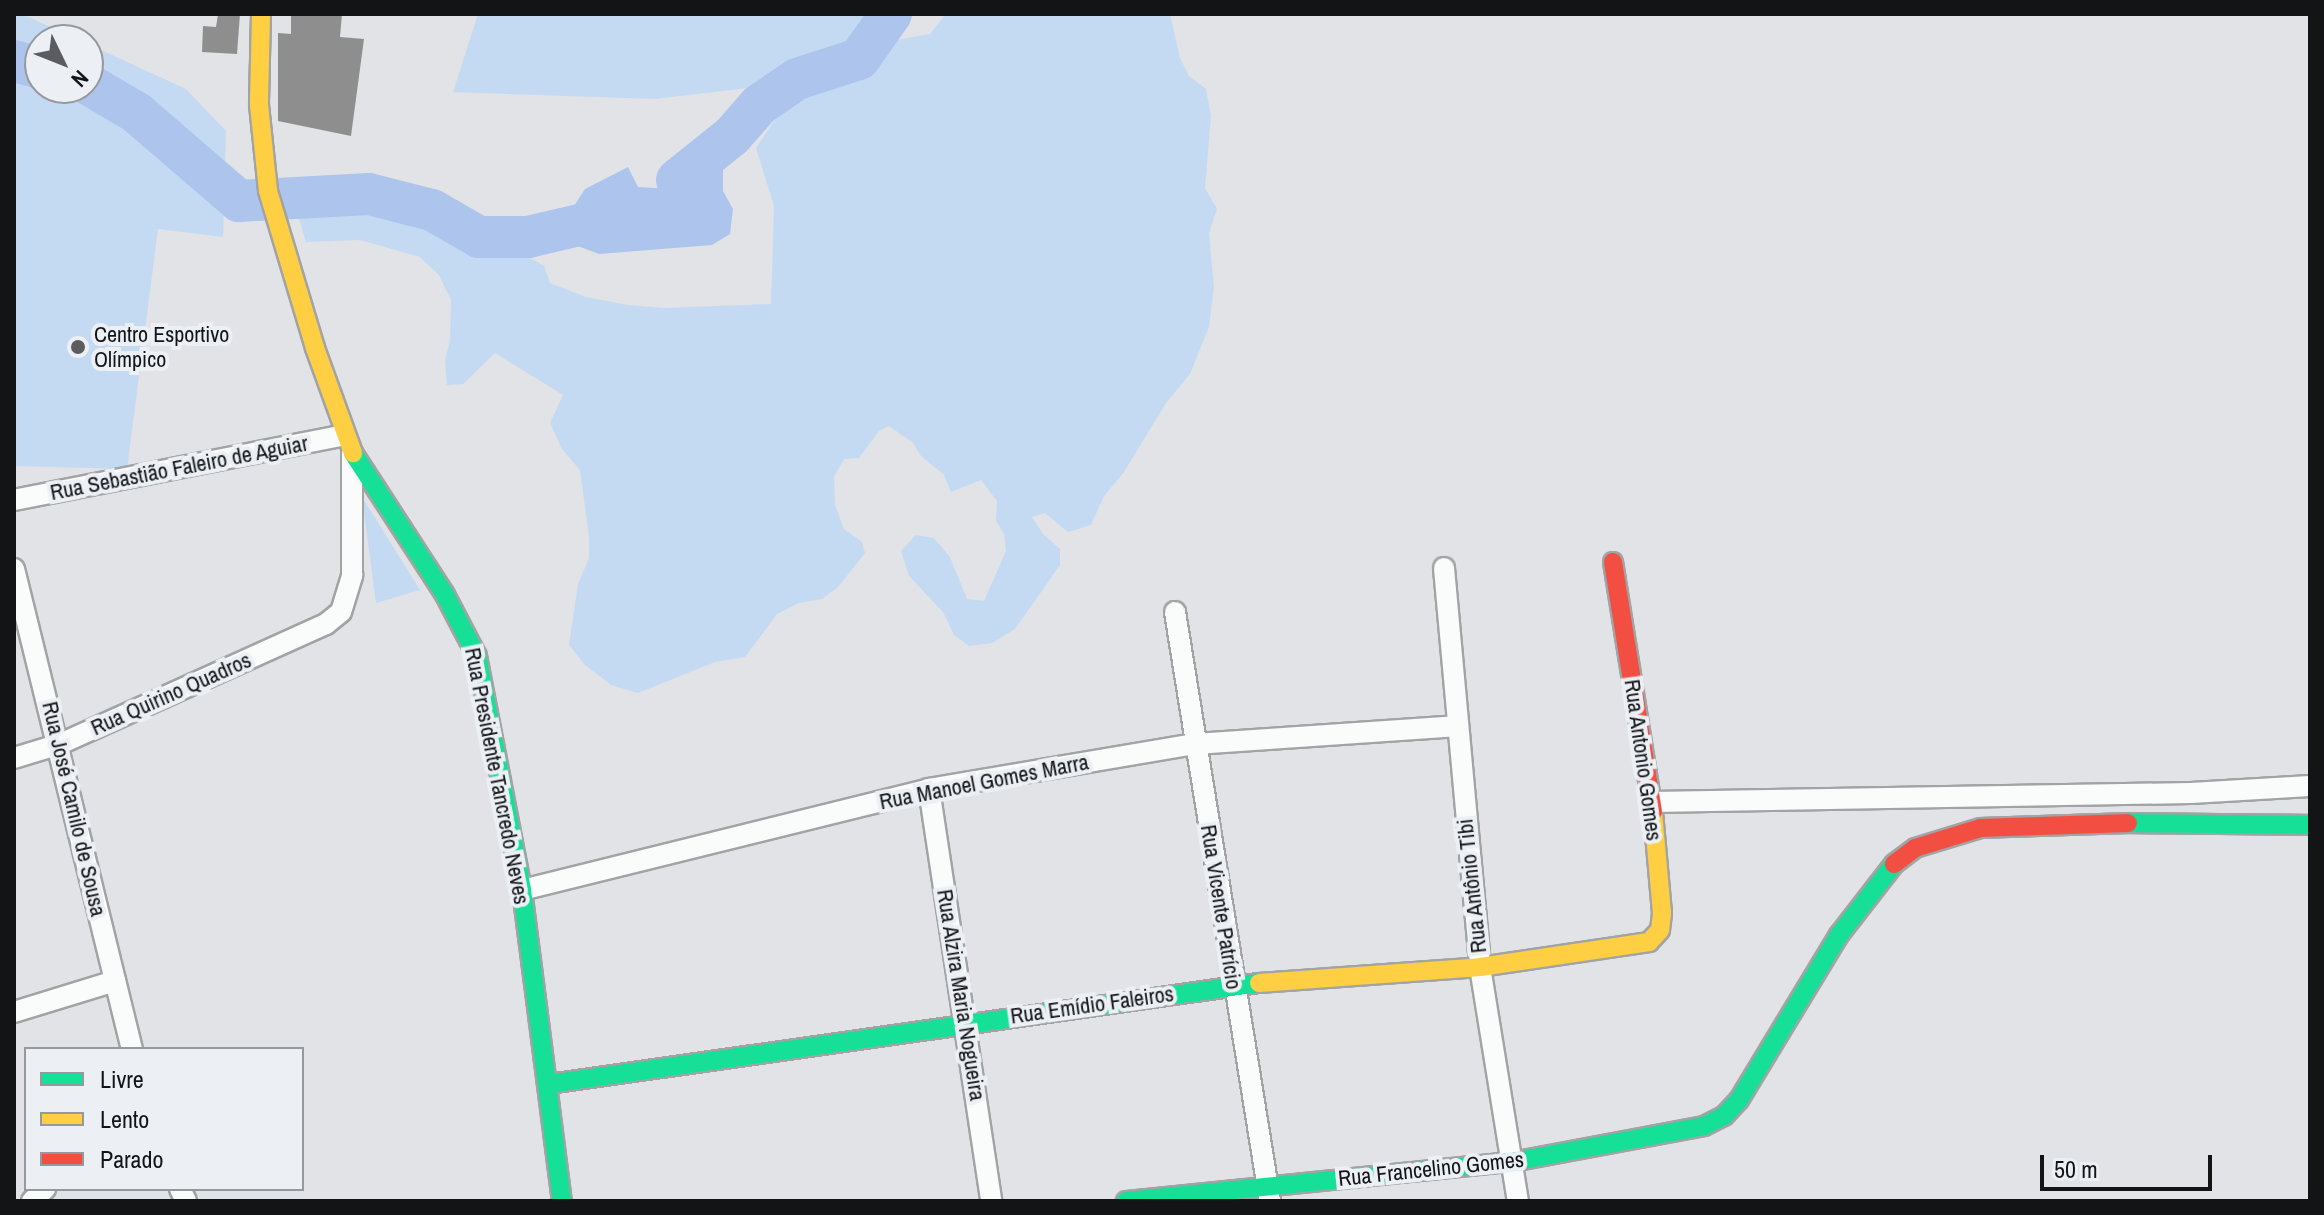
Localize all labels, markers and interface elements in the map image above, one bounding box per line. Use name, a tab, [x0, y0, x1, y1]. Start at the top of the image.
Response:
north arrow	[24, 24, 104, 104]
text: N	[65, 64, 96, 94]
place label: Centro Esportivo Olímpico	[94, 321, 229, 372]
marker: Centro Esportivo Olímpico	[69, 338, 87, 356]
street label: Rua Sebastião Faleiro de Aguiar	[47, 430, 311, 506]
street label: Rua Presidente Tancredo Neves	[459, 645, 535, 907]
street label: Rua Quirino Quadros	[87, 647, 255, 741]
street label: Rua Antonio Gomes	[1619, 677, 1667, 843]
street label: Rua José Camilo de Sousa	[36, 699, 112, 919]
street label: Rua Manoel Gomes Marra	[877, 749, 1091, 815]
street label: Rua Antônio Tibi	[1452, 817, 1492, 955]
street label: Rua Vicente Patrício	[1195, 823, 1247, 991]
street label: Rua Alzira Maria Nogueira	[931, 887, 991, 1103]
street label: Rua Emídio Faleiros	[1009, 980, 1175, 1030]
legend	[24, 1047, 304, 1191]
text: Livre	[100, 1063, 144, 1095]
text: Lento	[100, 1103, 149, 1135]
scale bar	[2044, 1139, 2216, 1189]
text: Parado	[100, 1143, 163, 1175]
street label: Rua Francelino Gomes	[1337, 1146, 1525, 1192]
text: 50 m	[2054, 1153, 2098, 1185]

